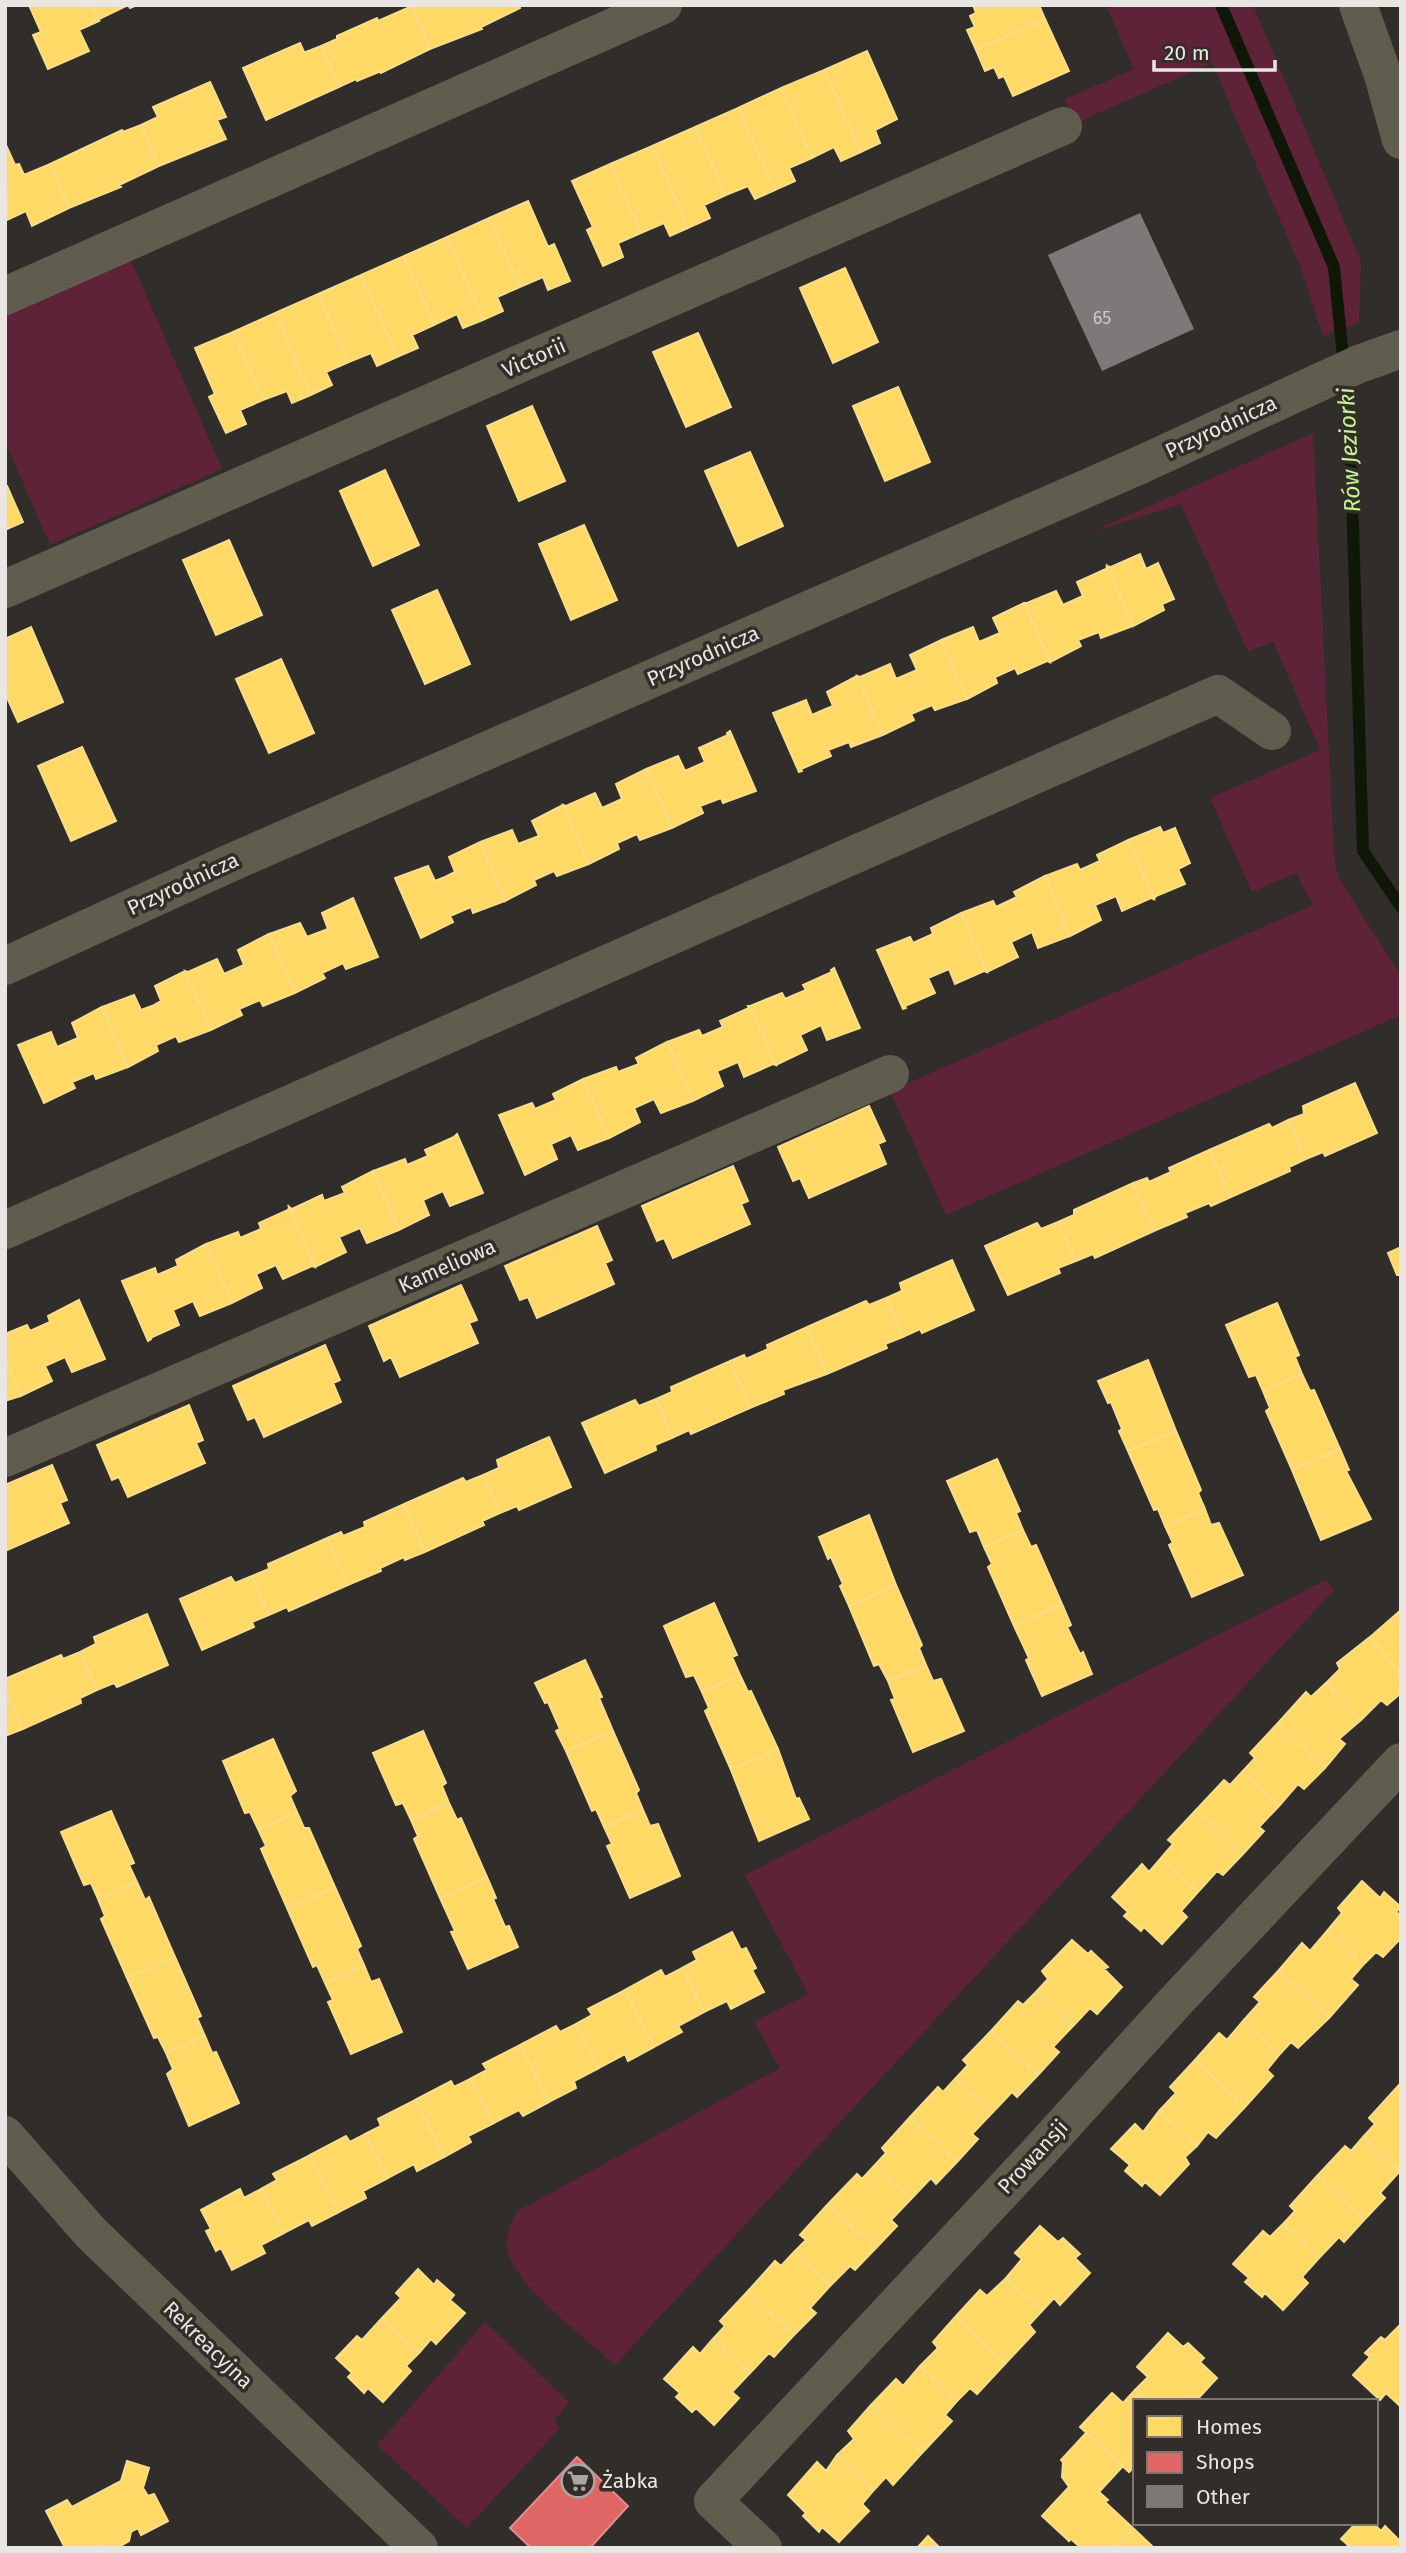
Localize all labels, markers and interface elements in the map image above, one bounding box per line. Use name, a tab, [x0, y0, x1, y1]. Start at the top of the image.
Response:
scale bar	[1154, 28, 1275, 72]
text: 20 m	[1164, 40, 1210, 66]
house number: 65	[1093, 307, 1111, 329]
street label: Victorii	[498, 332, 570, 384]
water label: Rów Jeziorki	[1332, 386, 1366, 513]
street label: Przyrodnicza	[1161, 390, 1281, 464]
street label: Przyrodnicza	[643, 620, 763, 692]
street label: Przyrodnicza	[123, 847, 243, 921]
street label: Kameliowa	[394, 1233, 500, 1299]
street label: Prowansji	[992, 2115, 1074, 2199]
street label: Rekreacyjna	[158, 2296, 258, 2394]
legend	[1133, 2399, 1378, 2525]
text: Homes	[1196, 2414, 1262, 2440]
text: Shops	[1196, 2449, 1254, 2475]
supermarket icon: Żabka	[559, 2462, 597, 2500]
place label: Żabka	[602, 2468, 658, 2494]
text: Other	[1196, 2484, 1250, 2510]

